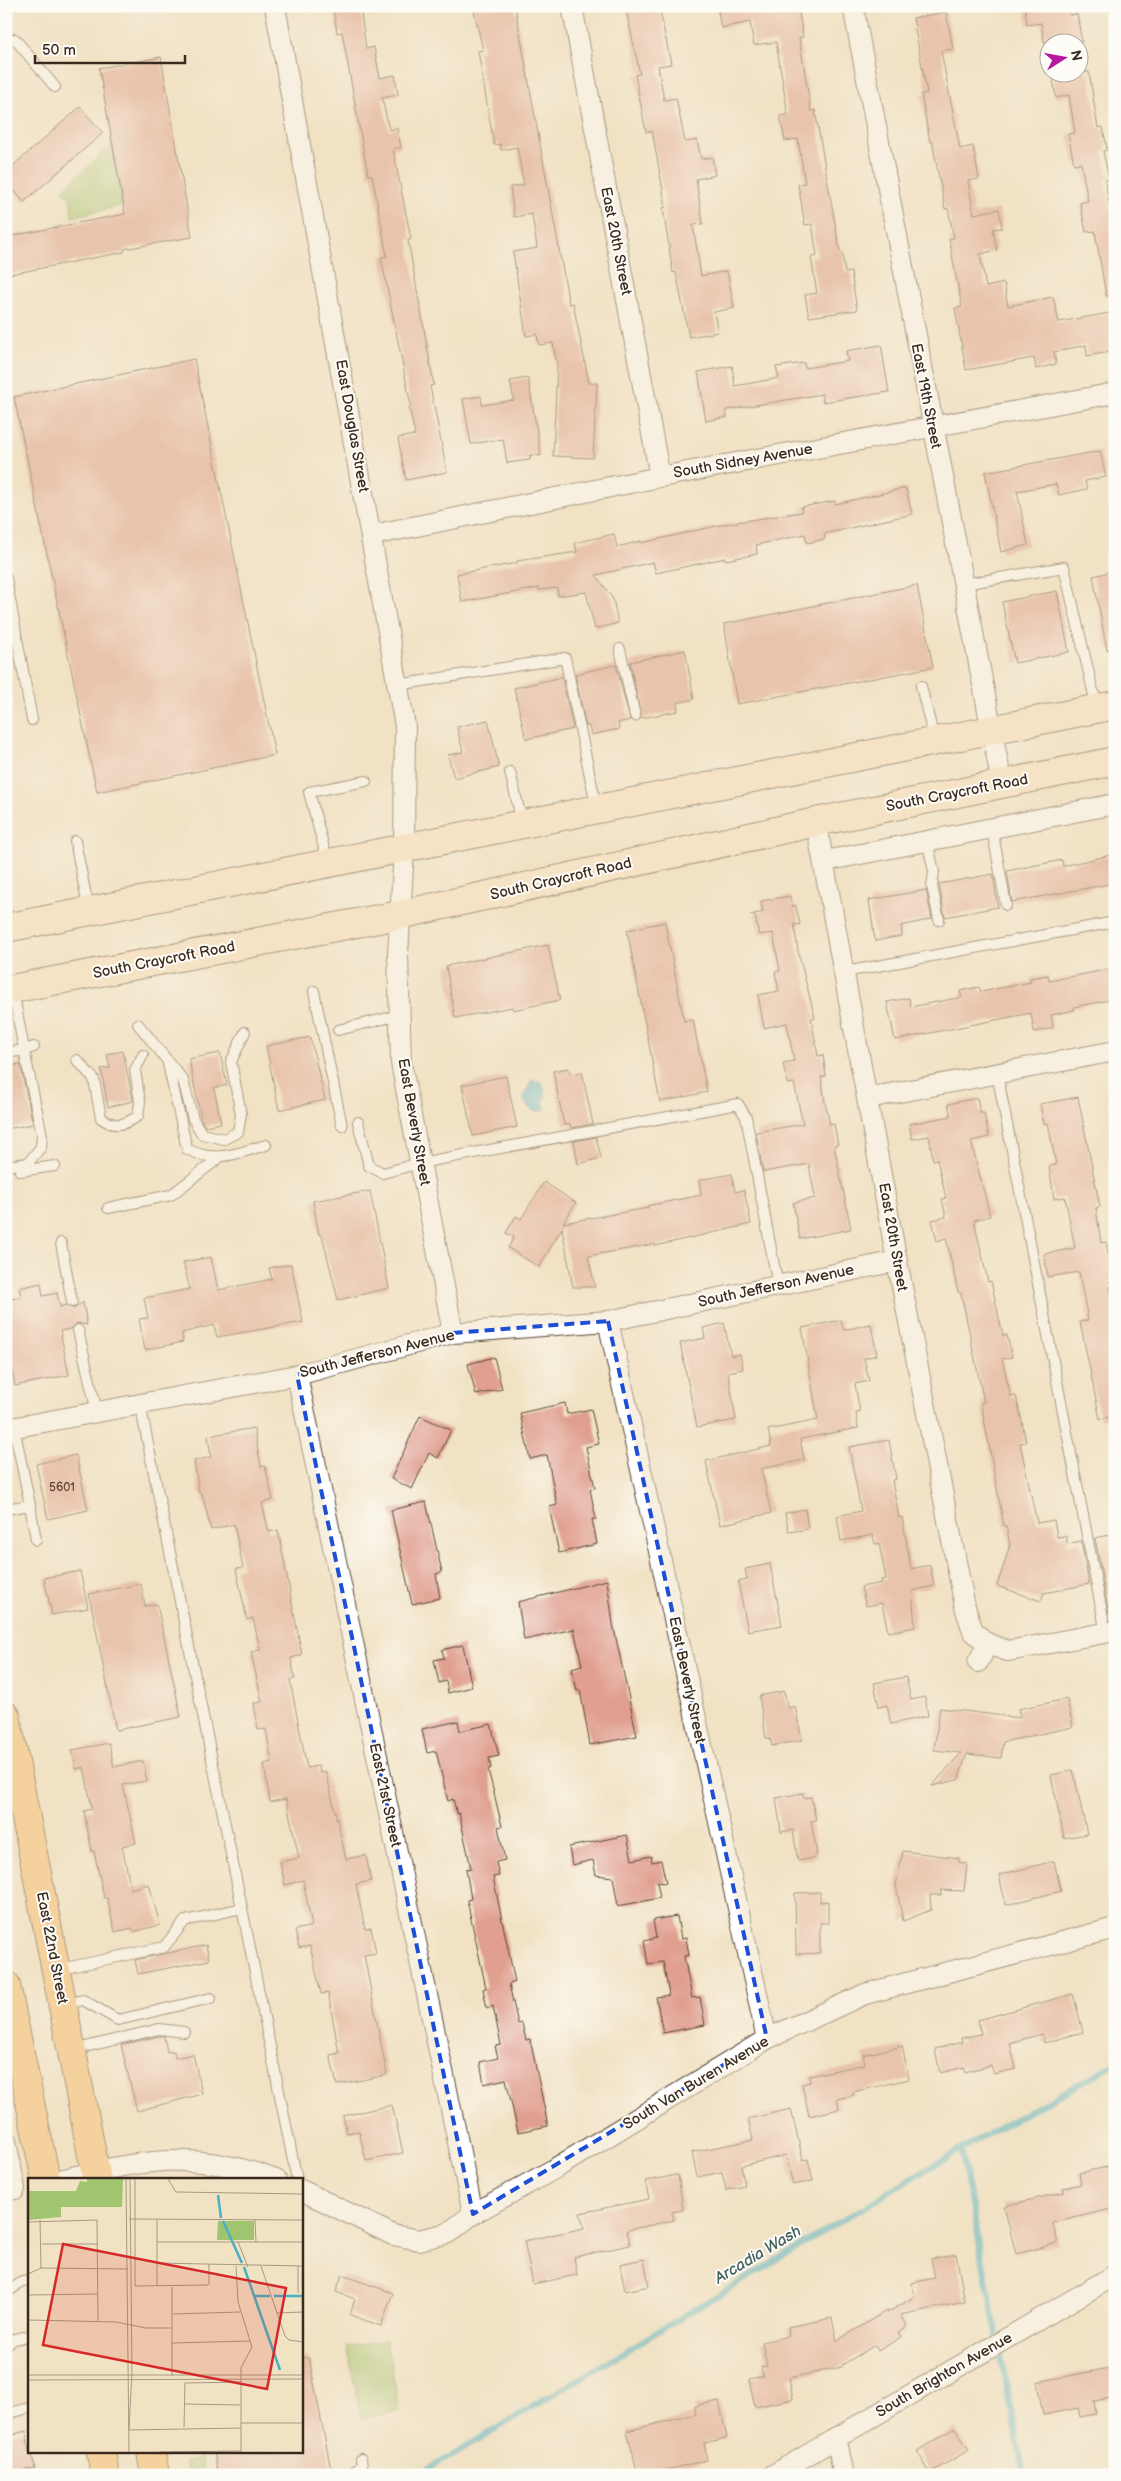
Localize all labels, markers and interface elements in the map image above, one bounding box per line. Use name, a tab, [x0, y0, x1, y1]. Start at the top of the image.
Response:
scale bar	[35, 32, 185, 64]
north arrow	[1038, 32, 1088, 82]
text: 50 m	[42, 41, 76, 60]
text: N	[1067, 49, 1086, 62]
street label: East 20th Street	[596, 185, 636, 297]
street label: East 19th Street	[906, 342, 946, 451]
street label: East Douglas Street	[331, 358, 373, 494]
street label: South Sidney Avenue	[672, 439, 814, 483]
street label: South Craycroft Road	[884, 770, 1030, 816]
street label: South Craycroft Road	[488, 853, 634, 905]
street label: South Craycroft Road	[91, 937, 237, 983]
street label: East Beverly Street	[393, 1057, 435, 1188]
street label: East 20th Street	[874, 1181, 912, 1293]
street label: South Jefferson Avenue	[696, 1260, 856, 1312]
street label: South Jefferson Avenue	[298, 1326, 457, 1382]
house number: 5601	[49, 1480, 75, 1495]
street label: East Beverly Street	[664, 1615, 710, 1745]
street label: East 21st Street	[365, 1741, 405, 1849]
street label: East 22nd Street	[32, 1890, 72, 2006]
street label: South Van Buren Avenue	[620, 2032, 773, 2134]
inset map	[28, 2178, 302, 2454]
water label: Arcadia Wash	[710, 2222, 805, 2289]
street label: South Brighton Avenue	[872, 2328, 1016, 2422]

